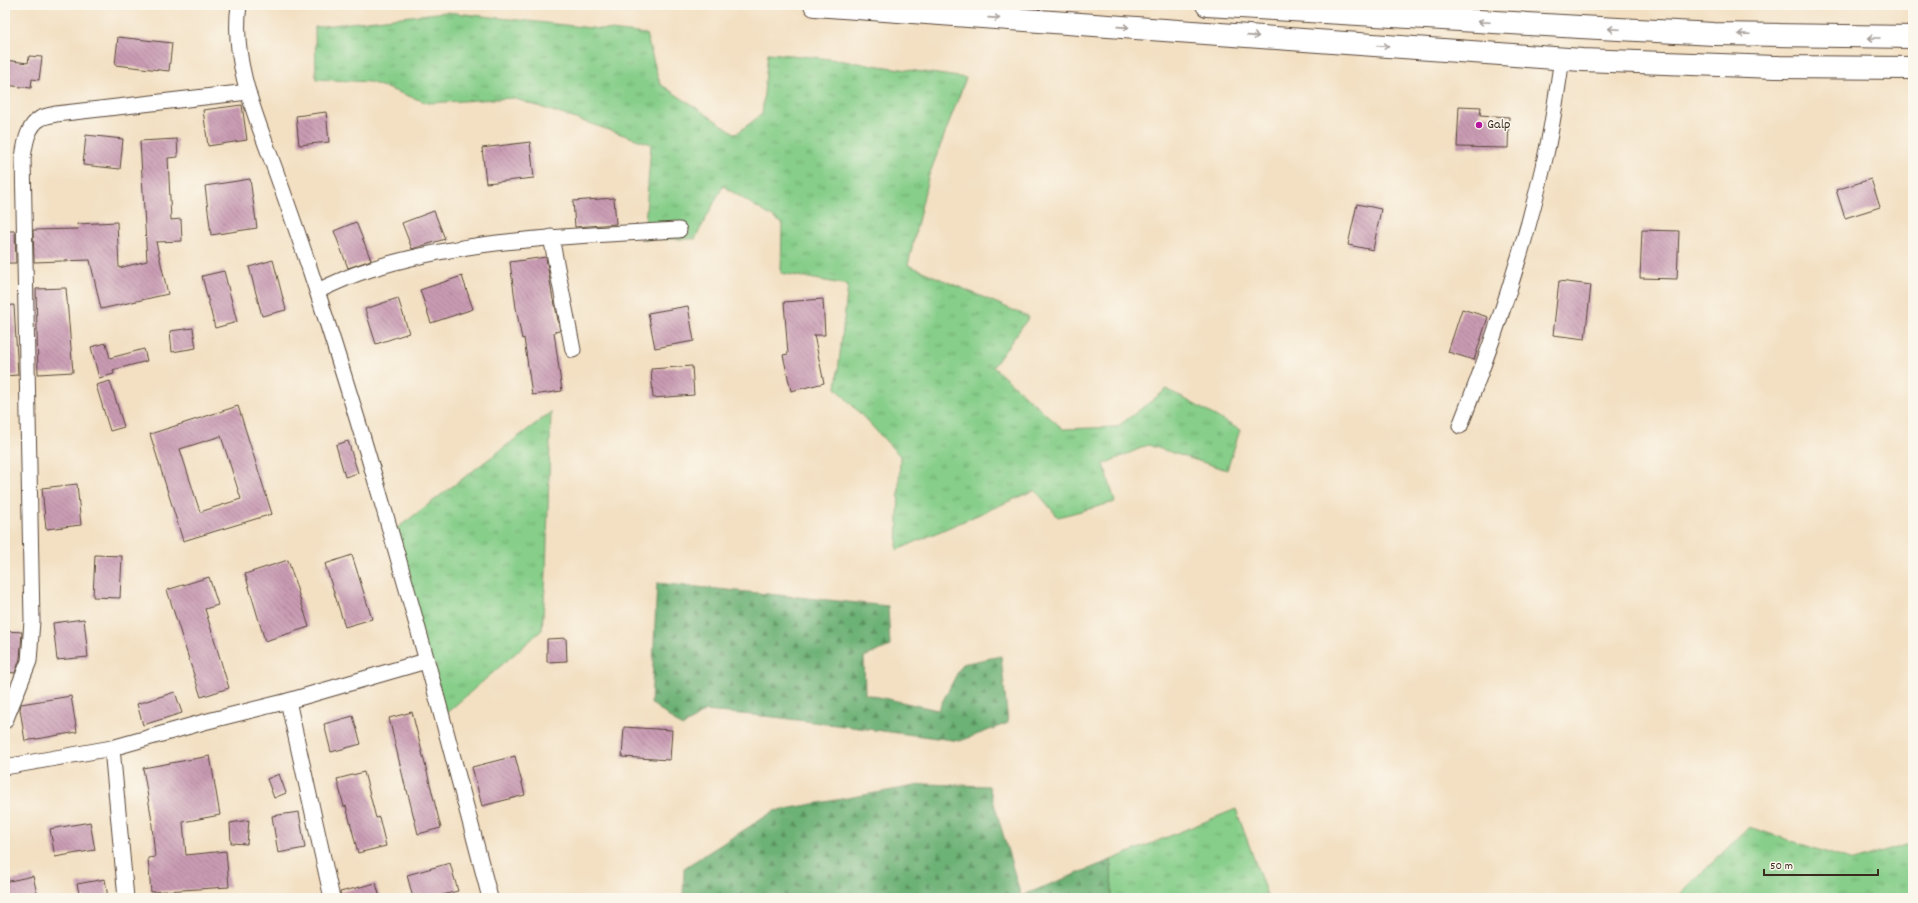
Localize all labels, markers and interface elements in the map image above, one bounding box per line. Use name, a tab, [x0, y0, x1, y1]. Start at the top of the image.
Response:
one-way arrow	[987, 14, 1000, 21]
one-way arrow	[1478, 18, 1491, 25]
one-way arrow	[1116, 24, 1129, 31]
one-way arrow	[1608, 25, 1621, 33]
one-way arrow	[1738, 31, 1751, 38]
one-way arrow	[1246, 33, 1259, 40]
one-way arrow	[1868, 34, 1881, 42]
one-way arrow	[1376, 42, 1389, 49]
place label: Galp	[1487, 115, 1510, 135]
marker: Galp	[1474, 120, 1484, 130]
scale bar	[1764, 851, 1878, 877]
text: 50 m	[1770, 858, 1793, 875]

